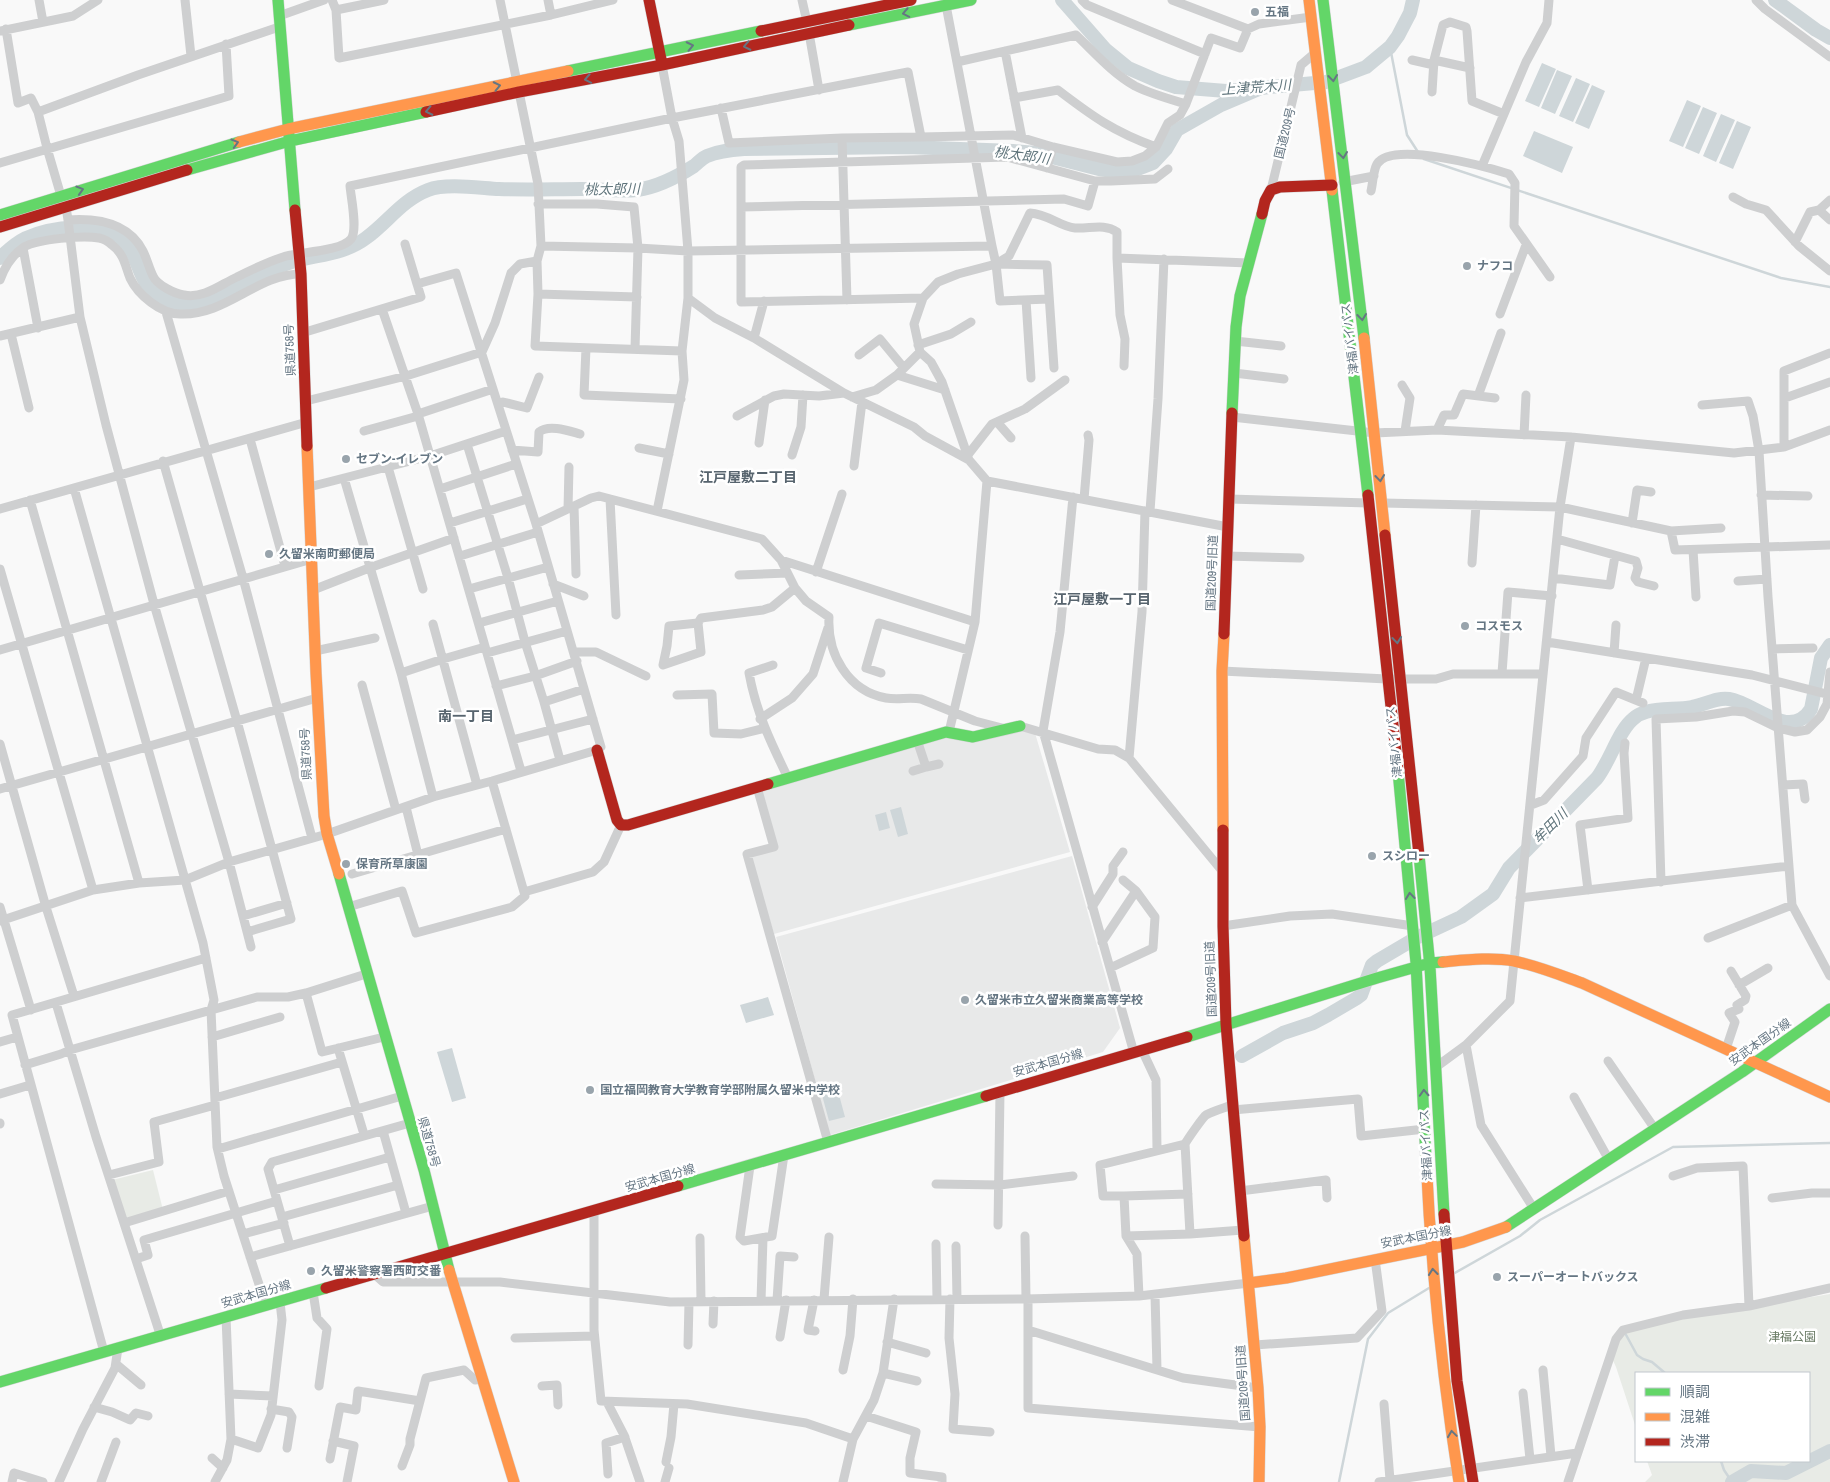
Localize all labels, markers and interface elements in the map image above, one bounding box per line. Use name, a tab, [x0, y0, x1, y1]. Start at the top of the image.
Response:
place label: 五福	[1265, 4, 1289, 20]
marker: 五福	[1249, 6, 1261, 18]
one-way arrow	[902, 7, 911, 18]
one-way arrow	[743, 41, 752, 51]
one-way arrow	[686, 42, 695, 52]
one-way arrow	[584, 73, 592, 84]
water label: 上津荒木川	[1220, 75, 1294, 98]
one-way arrow	[1327, 75, 1338, 83]
one-way arrow	[492, 81, 501, 91]
one-way arrow	[424, 106, 433, 116]
street label: 国道209号	[1271, 106, 1299, 160]
one-way arrow	[231, 138, 240, 149]
water label: 桃太郎川	[993, 142, 1053, 168]
one-way arrow	[1337, 152, 1348, 160]
water label: 桃太郎川	[584, 179, 642, 198]
one-way arrow	[75, 186, 84, 196]
place label: ナフコ	[1477, 258, 1513, 274]
marker: ナフコ	[1461, 260, 1473, 272]
street label: 津福バイパス	[1338, 302, 1362, 376]
one-way arrow	[1356, 313, 1367, 321]
street label: 県道758号	[281, 323, 299, 377]
place label: セブン-イレブン	[356, 451, 443, 467]
marker: セブン-イレブン	[340, 453, 352, 465]
district label: 江戸屋敷二丁目	[699, 468, 797, 486]
one-way arrow	[1374, 475, 1385, 483]
street label: 国道209号旧道	[1203, 535, 1221, 611]
place label: 久留米南町郵便局	[279, 546, 375, 562]
marker: 久留米南町郵便局	[263, 548, 275, 560]
district label: 江戸屋敷一丁目	[1053, 590, 1151, 608]
place label: コスモス	[1475, 618, 1523, 634]
marker: コスモス	[1459, 620, 1471, 632]
one-way arrow	[1391, 636, 1402, 644]
street label: 津福バイパス	[1382, 705, 1406, 779]
district label: 南一丁目	[438, 707, 494, 725]
street label: 県道758号	[297, 727, 315, 781]
water label: 牟田川	[1529, 803, 1573, 847]
place label: スシロー	[1382, 848, 1430, 864]
marker: スシロー	[1366, 850, 1378, 862]
place label: 保育所草康園	[356, 856, 428, 872]
marker: 保育所草康園	[340, 858, 352, 870]
one-way arrow	[1405, 891, 1416, 899]
street label: 国道209号旧道	[1202, 941, 1220, 1017]
place label: 久留米市立久留米商業高等学校	[975, 992, 1143, 1008]
marker: 久留米市立久留米商業高等学校	[959, 994, 971, 1006]
street label: 安武本国分線	[1726, 1015, 1794, 1069]
street label: 安武本国分線	[1011, 1045, 1085, 1081]
place label: 国立福岡教育大学教育学部附属久留米中学校	[600, 1082, 840, 1098]
marker: 国立福岡教育大学教育学部附属久留米中学校	[584, 1084, 596, 1096]
one-way arrow	[1418, 1088, 1429, 1096]
street label: 津福バイパス	[1416, 1109, 1436, 1181]
street label: 県道758号	[414, 1115, 444, 1169]
street label: 安武本国分線	[623, 1160, 697, 1196]
street label: 安武本国分線	[1379, 1222, 1453, 1252]
place label: 久留米警察署西町交番	[321, 1263, 442, 1279]
marker: 久留米警察署西町交番	[305, 1265, 317, 1277]
one-way arrow	[1428, 1268, 1439, 1276]
place label: スーパーオートバックス	[1507, 1269, 1639, 1285]
marker: スーパーオートバックス	[1491, 1271, 1503, 1283]
street label: 安武本国分線	[219, 1276, 293, 1312]
park label: 津福公園	[1768, 1329, 1816, 1345]
street label: 国道209号旧道	[1232, 1344, 1254, 1422]
legend	[1635, 1372, 1810, 1462]
text: 順調	[1680, 1381, 1710, 1402]
text: 混雑	[1680, 1406, 1710, 1427]
one-way arrow	[1447, 1429, 1457, 1438]
text: 渋滞	[1680, 1431, 1710, 1452]

